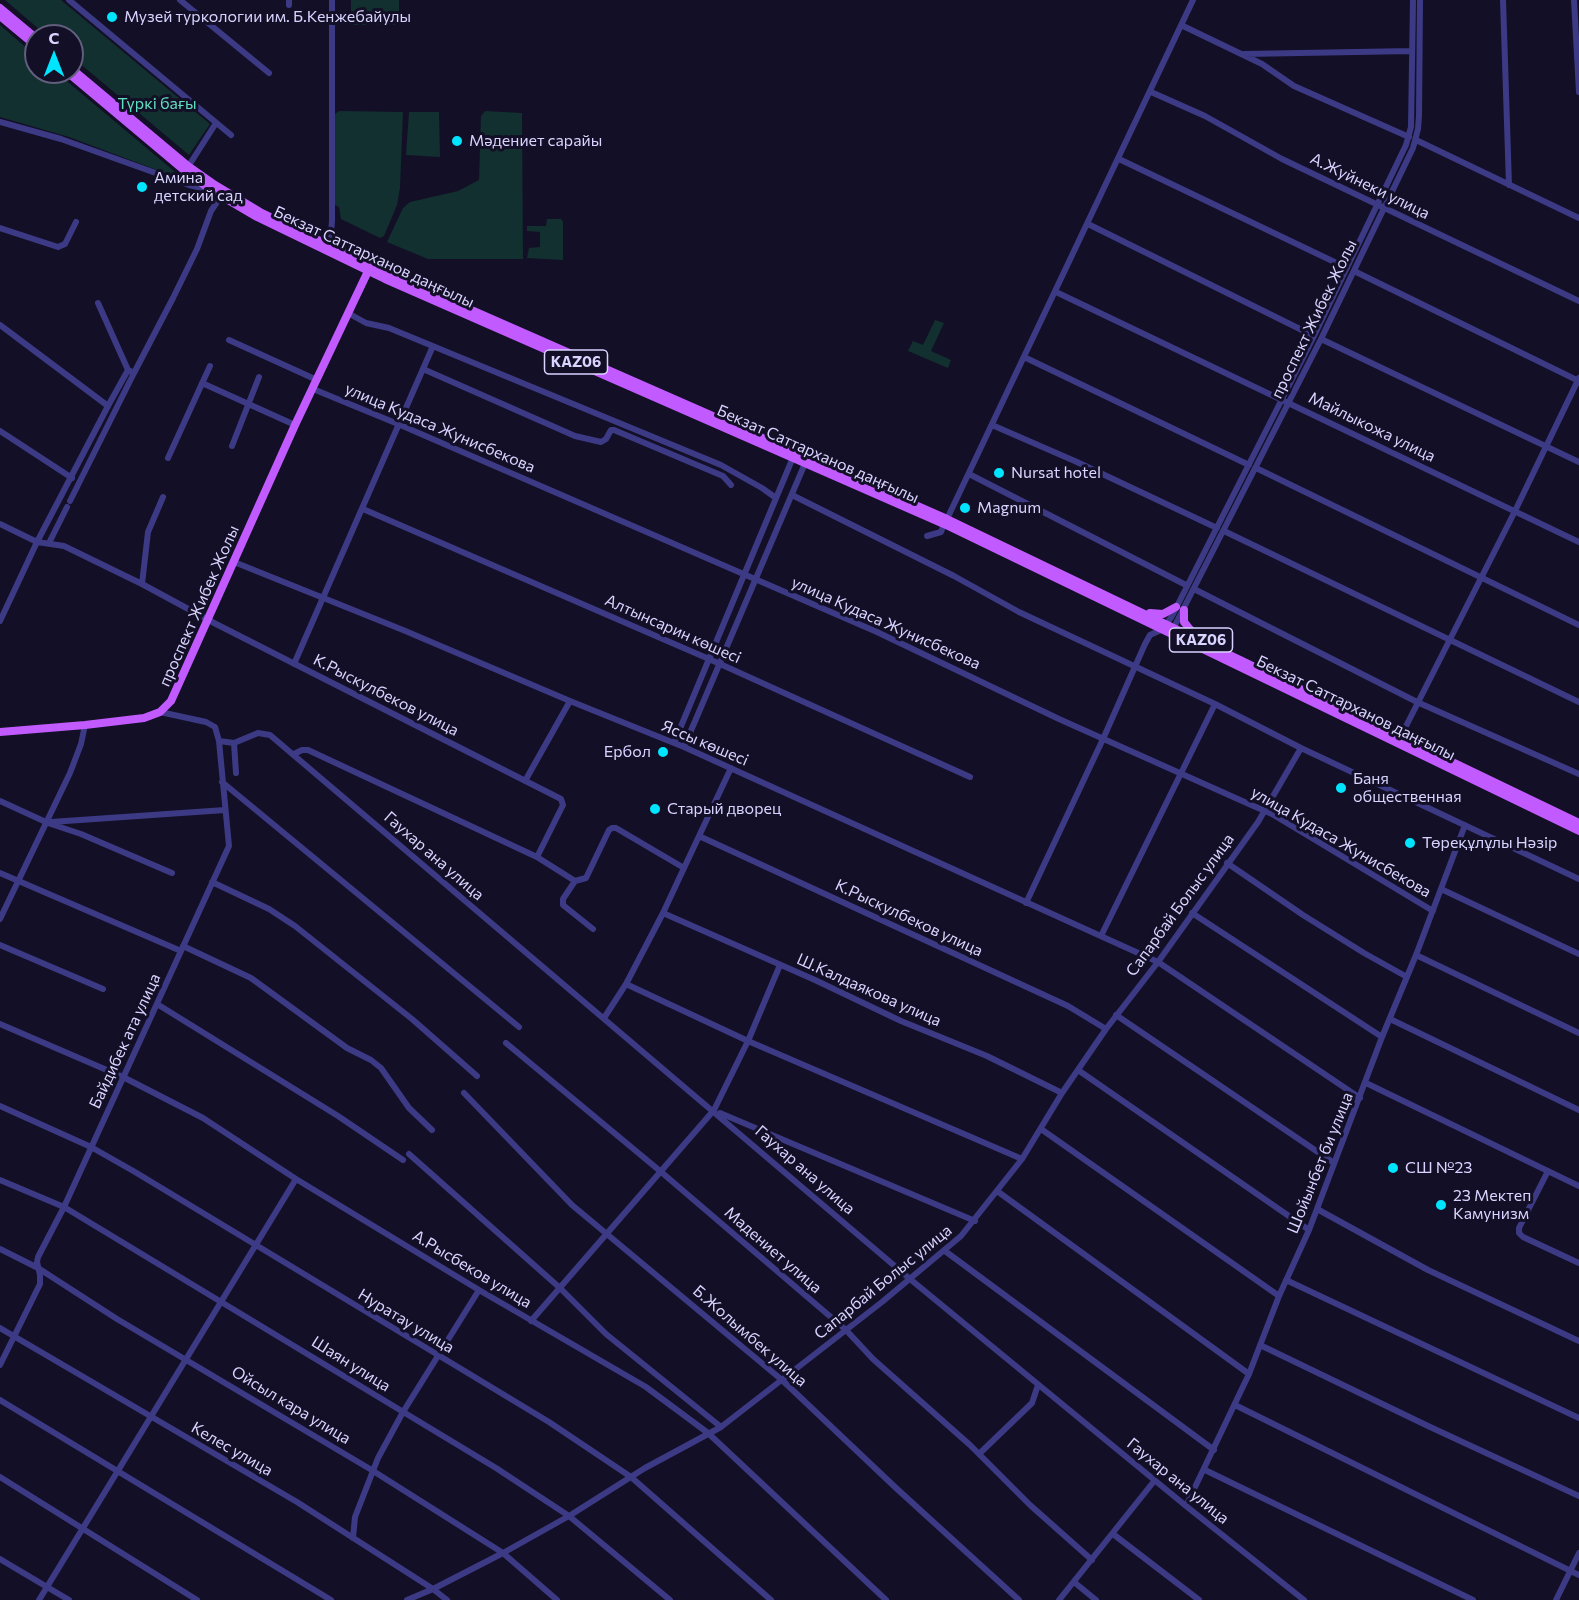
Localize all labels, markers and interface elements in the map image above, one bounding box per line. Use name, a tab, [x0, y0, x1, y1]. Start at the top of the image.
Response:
place label: Музей туркологии им. Б.Кенжебайулы	[124, 7, 411, 27]
marker: Музей туркологии им. Б.Кенжебайулы	[105, 10, 119, 24]
north arrow	[24, 24, 84, 84]
text: С	[49, 28, 59, 47]
park label: Түркі бағы	[117, 94, 197, 114]
place label: Мәдениет сарайы	[469, 131, 602, 151]
marker: Мәдениет сарайы	[450, 134, 464, 148]
street label: А.Жуйнеки улица	[1307, 149, 1433, 223]
place label: Амина детский сад	[154, 168, 243, 206]
marker: Амина детский сад	[135, 180, 149, 194]
street label: Бекзат Саттарханов даңғылы	[271, 202, 477, 312]
street label: проспект Жибек Жолы	[1267, 236, 1361, 402]
road number: KАZ06	[544, 350, 608, 374]
street label: улица Кудаса Жунисбекова	[342, 379, 538, 477]
street label: Майлыкожа улица	[1305, 388, 1439, 466]
street label: Бекзат Саттарханов даңғылы	[714, 401, 922, 507]
place label: Nursat hotel	[1011, 463, 1101, 483]
marker: Nursat hotel	[992, 466, 1006, 480]
place label: Magnum	[977, 498, 1041, 518]
marker: Magnum	[958, 501, 972, 515]
street label: проспект Жибек Жолы	[155, 522, 243, 690]
street label: улица Кудаса Жунисбекова	[789, 573, 983, 673]
street label: Алтынсарин көшесі	[602, 590, 744, 668]
road number: KАZ06	[1170, 628, 1232, 652]
street label: К.Рыскулбеков улица	[310, 650, 462, 740]
street label: Бекзат Саттарханов даңғылы	[1253, 651, 1459, 765]
street label: Яссы көшесі	[659, 716, 751, 770]
place label: Ербол	[604, 742, 651, 762]
marker: Ербол	[656, 745, 670, 759]
place label: Баня общественная	[1353, 769, 1462, 807]
marker: Баня общественная	[1334, 781, 1348, 795]
street label: улица Кудаса Жунисбекова	[1247, 782, 1435, 902]
place label: Старый дворец	[667, 799, 781, 819]
marker: Старый дворец	[648, 802, 662, 816]
street label: Гаухар ана улица	[380, 807, 488, 905]
street label: Сапарбай Болыс улица	[1122, 830, 1238, 980]
place label: Төреқұлұлы Нәзір	[1422, 833, 1557, 853]
marker: Төреқұлұлы Нәзір	[1403, 836, 1417, 850]
street label: К.Рыскулбеков улица	[832, 875, 986, 961]
street label: Ш.Калдаякова улица	[794, 949, 944, 1031]
street label: Байдибек ата улица	[85, 970, 165, 1112]
street label: Шойынбет би улица	[1283, 1090, 1357, 1236]
street label: Гаухар ана улица	[751, 1121, 859, 1219]
place label: СШ №23	[1405, 1158, 1472, 1178]
marker: СШ №23	[1386, 1161, 1400, 1175]
place label: 23 Мектеп Камунизм	[1453, 1186, 1531, 1224]
marker: 23 Мектеп Камунизм	[1434, 1198, 1448, 1212]
street label: Мадениет улица	[721, 1203, 825, 1297]
street label: Сапарбай Болыс улица	[810, 1221, 956, 1343]
street label: А.Рысбеков улица	[409, 1226, 535, 1312]
street label: Б.Жолымбек улица	[689, 1281, 811, 1391]
street label: Нуратау улица	[354, 1285, 458, 1357]
street label: Шаян улица	[308, 1332, 394, 1396]
street label: Ойсыл кара улица	[228, 1362, 354, 1448]
street label: Келес улица	[188, 1418, 276, 1480]
street label: Гаухар ана улица	[1123, 1434, 1233, 1528]

